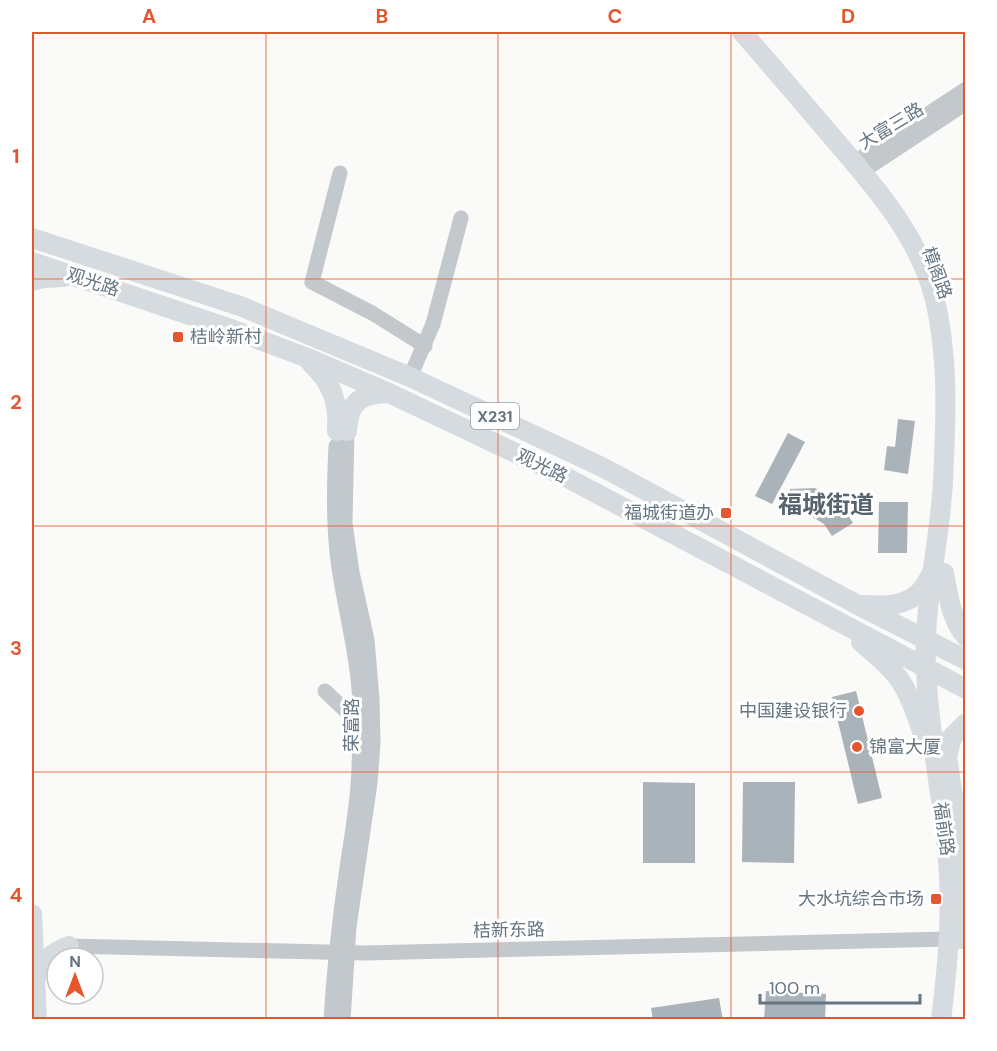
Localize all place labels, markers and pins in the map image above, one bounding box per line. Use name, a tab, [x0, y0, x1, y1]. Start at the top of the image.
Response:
place label: 桔岭新村	[190, 325, 262, 349]
marker: 桔岭新村	[171, 330, 185, 344]
place label: 福城街道办	[624, 501, 714, 525]
marker: 福城街道办	[719, 506, 733, 520]
place label: 中国建设银行	[739, 699, 847, 723]
marker: 中国建设银行	[852, 704, 866, 718]
place label: 锦富大厦	[869, 735, 941, 759]
marker: 锦富大厦	[850, 740, 864, 754]
place label: 大水坑综合市场	[798, 887, 924, 911]
marker: 大水坑综合市场	[929, 892, 943, 906]

